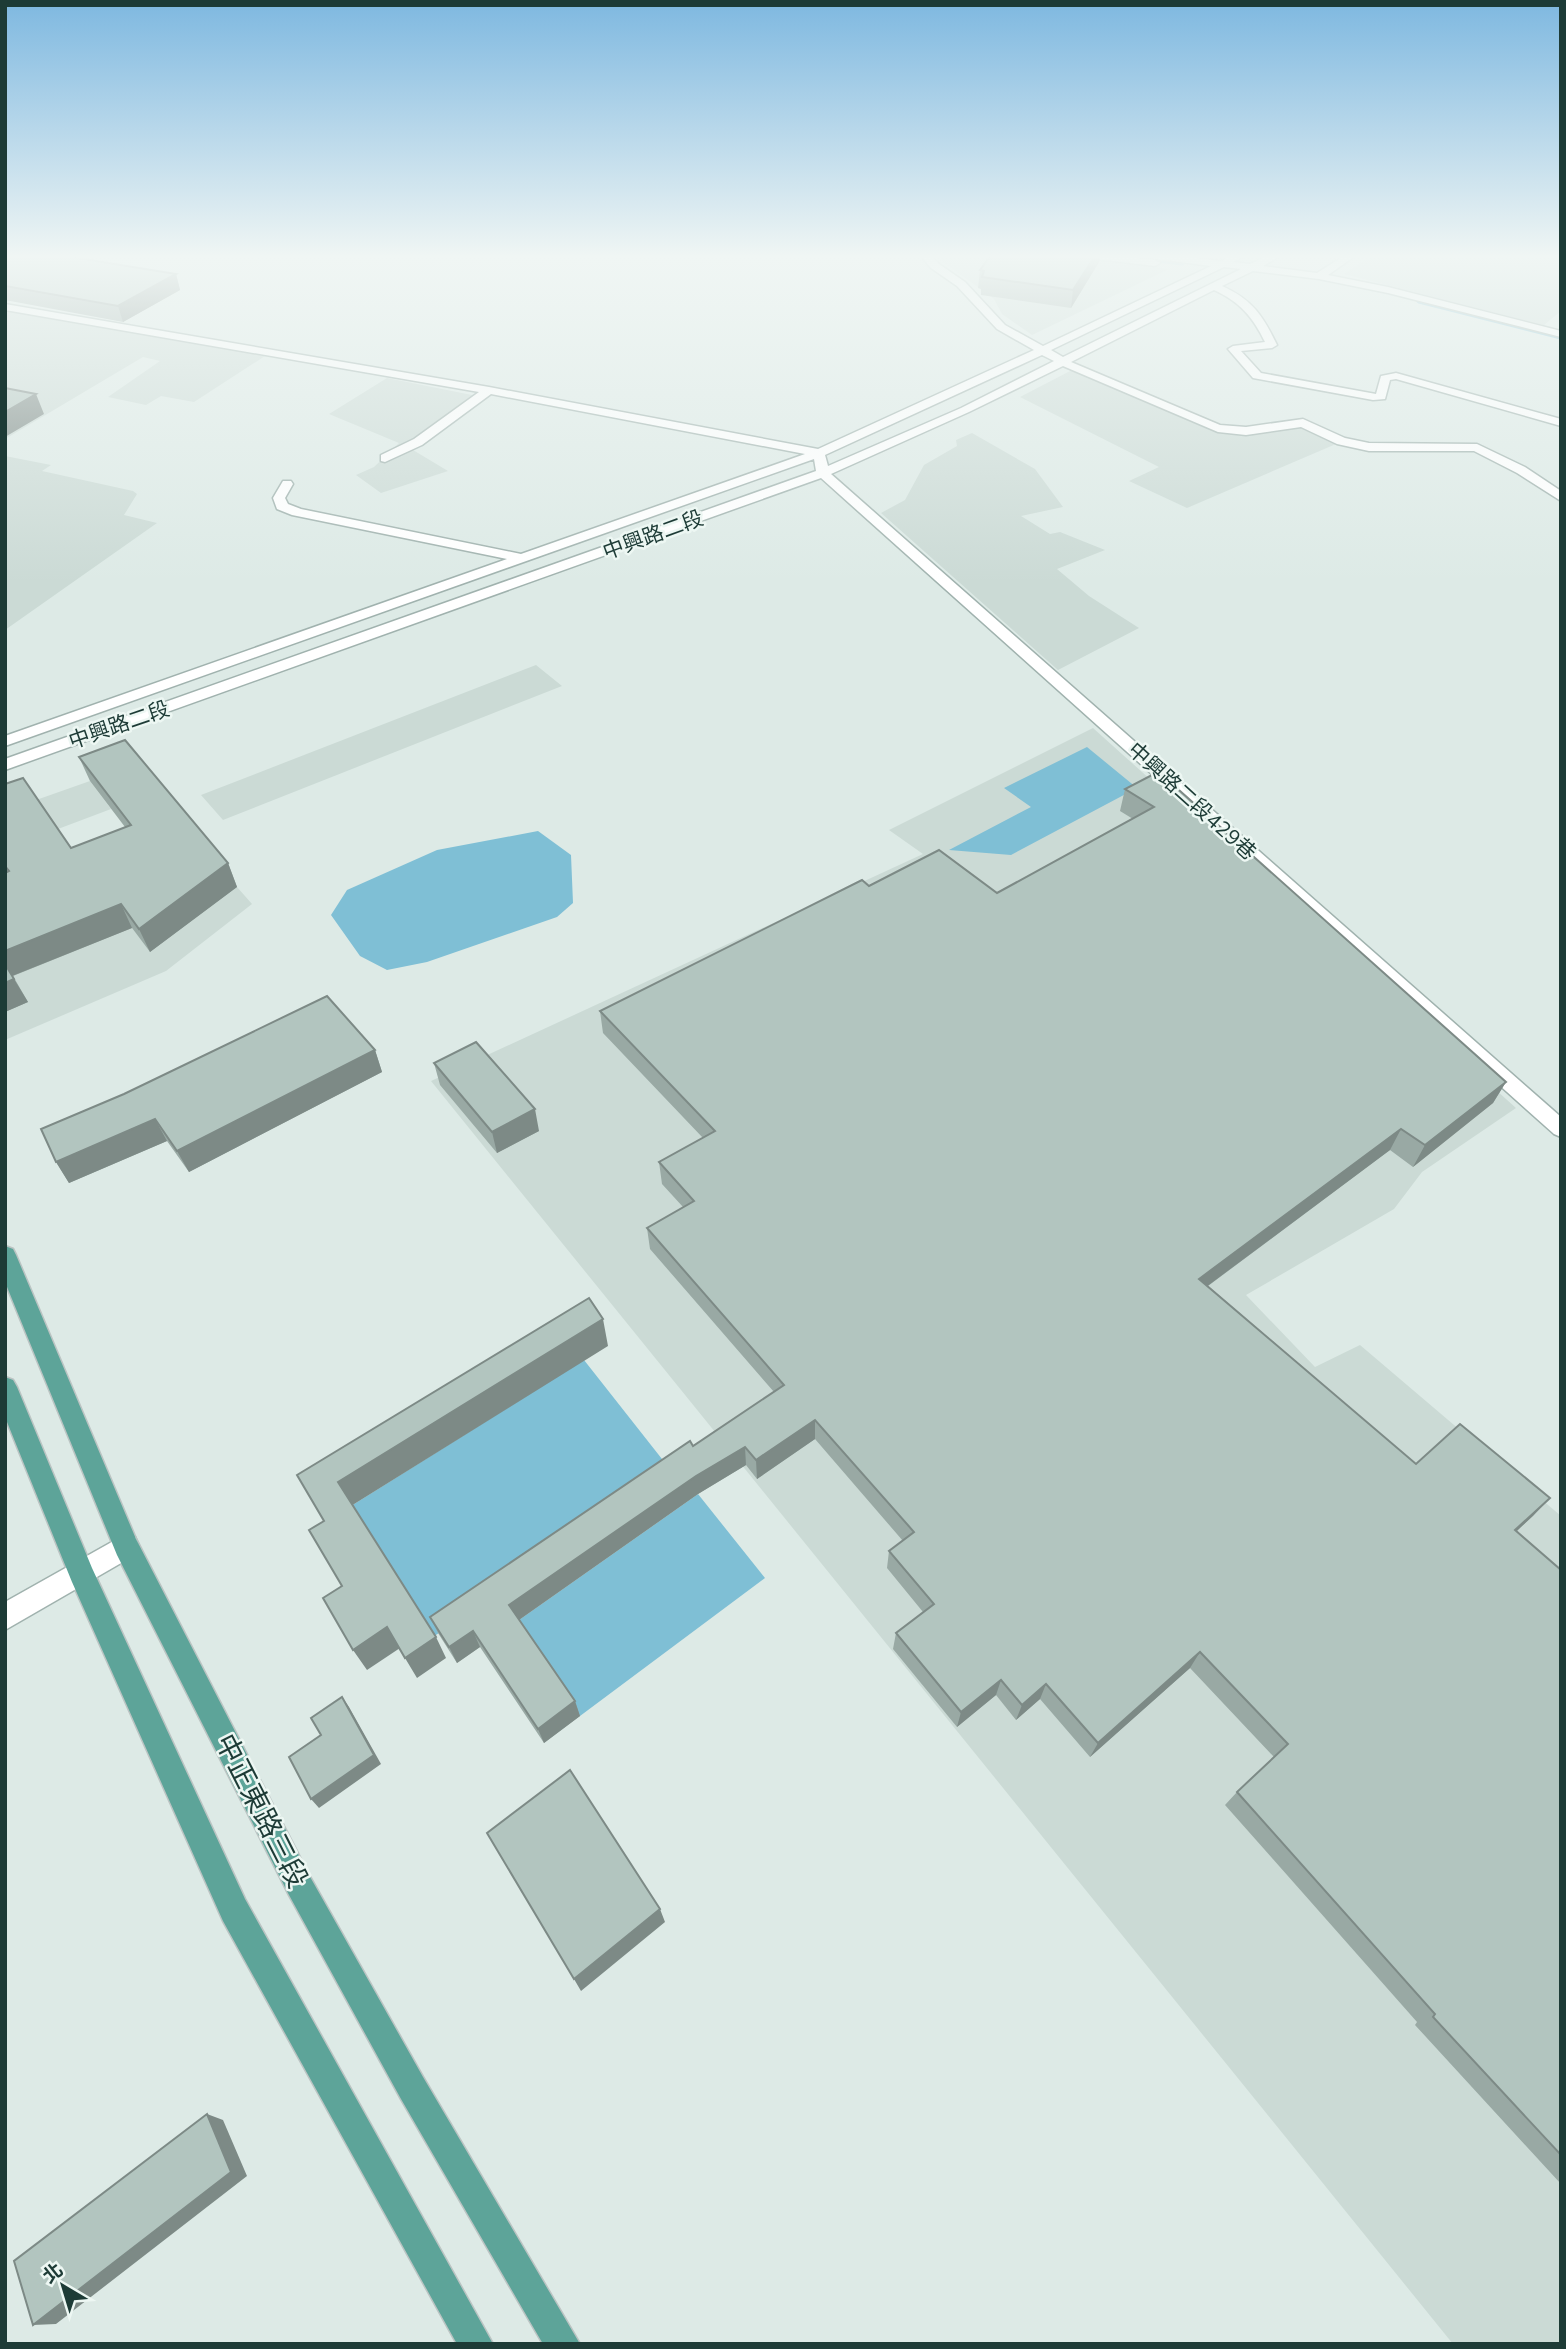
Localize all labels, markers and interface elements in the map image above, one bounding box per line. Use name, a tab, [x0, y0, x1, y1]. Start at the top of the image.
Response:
street label: 中興路二段	[599, 504, 707, 566]
street label: 中興路二段	[65, 695, 173, 755]
street label: 中興路二段429巷	[1122, 736, 1262, 866]
street label: 中正東路三段	[206, 1728, 316, 1894]
north arrow	[28, 2251, 98, 2321]
text: 北	[38, 2257, 69, 2289]

